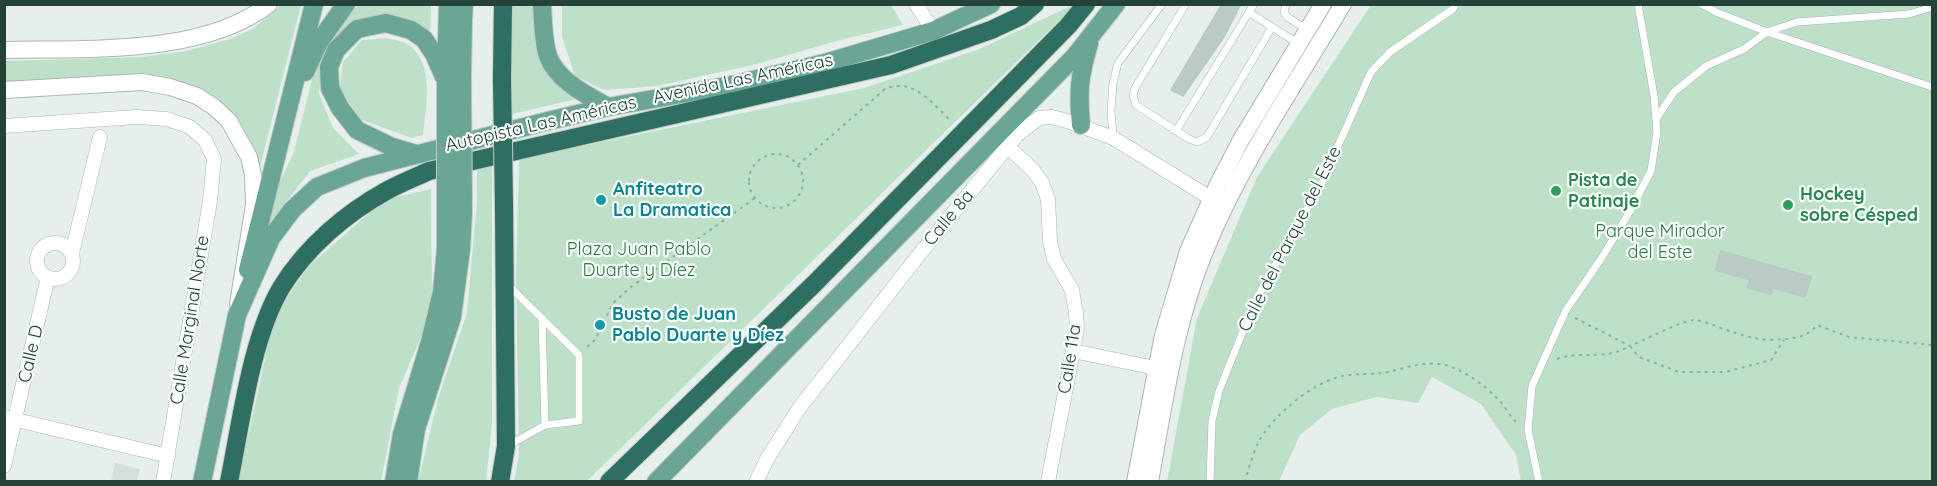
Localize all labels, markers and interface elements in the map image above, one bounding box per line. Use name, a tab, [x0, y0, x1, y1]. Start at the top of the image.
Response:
street label: Avenida Las Américas	[651, 49, 835, 109]
street label: Autopista Las Américas	[443, 92, 639, 156]
street label: Calle del Parque del Este	[1234, 143, 1346, 335]
place label: Pista de Patinaje	[1568, 170, 1639, 213]
place label: Anfiteatro La Dramatica	[613, 179, 731, 222]
marker: Pista de Patinaje	[1549, 184, 1563, 198]
place label: Hockey sobre Césped	[1800, 184, 1918, 226]
street label: Calle 8a	[919, 186, 979, 250]
marker: Anfiteatro La Dramatica	[594, 193, 608, 207]
marker: Hockey sobre Césped	[1781, 198, 1795, 212]
park label: Parque Mirador del Este	[1595, 221, 1725, 264]
street label: Calle Marginal Norte	[166, 234, 214, 406]
park label: Plaza Juan Pablo Duarte y Díez	[567, 239, 711, 282]
place label: Busto de Juan Pablo Duarte y Díez	[612, 304, 784, 346]
marker: Busto de Juan Pablo Duarte y Díez	[593, 318, 607, 332]
street label: Calle D	[14, 323, 48, 385]
street label: Calle 11a	[1054, 323, 1086, 395]

